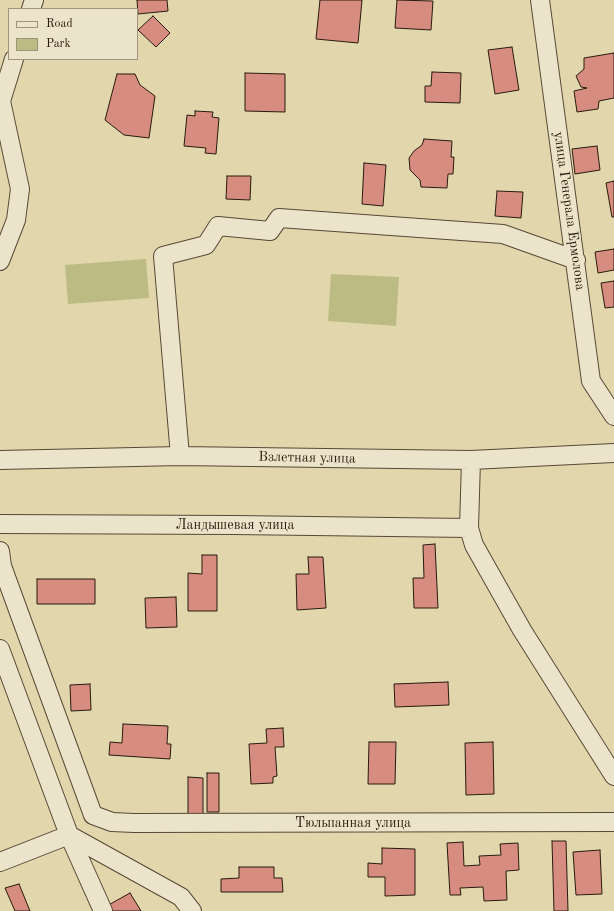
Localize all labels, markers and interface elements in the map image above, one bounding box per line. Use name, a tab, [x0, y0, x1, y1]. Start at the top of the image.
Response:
legend	[8, 8, 138, 60]
text: Road	[46, 18, 73, 30]
text: Park	[46, 38, 71, 50]
street label: улица Генерала Ермолова	[550, 131, 588, 291]
street label: Взлетная улица	[258, 449, 356, 467]
street label: Ландышевая улица	[176, 517, 294, 533]
street label: Тюльпанная улица	[295, 815, 411, 831]

